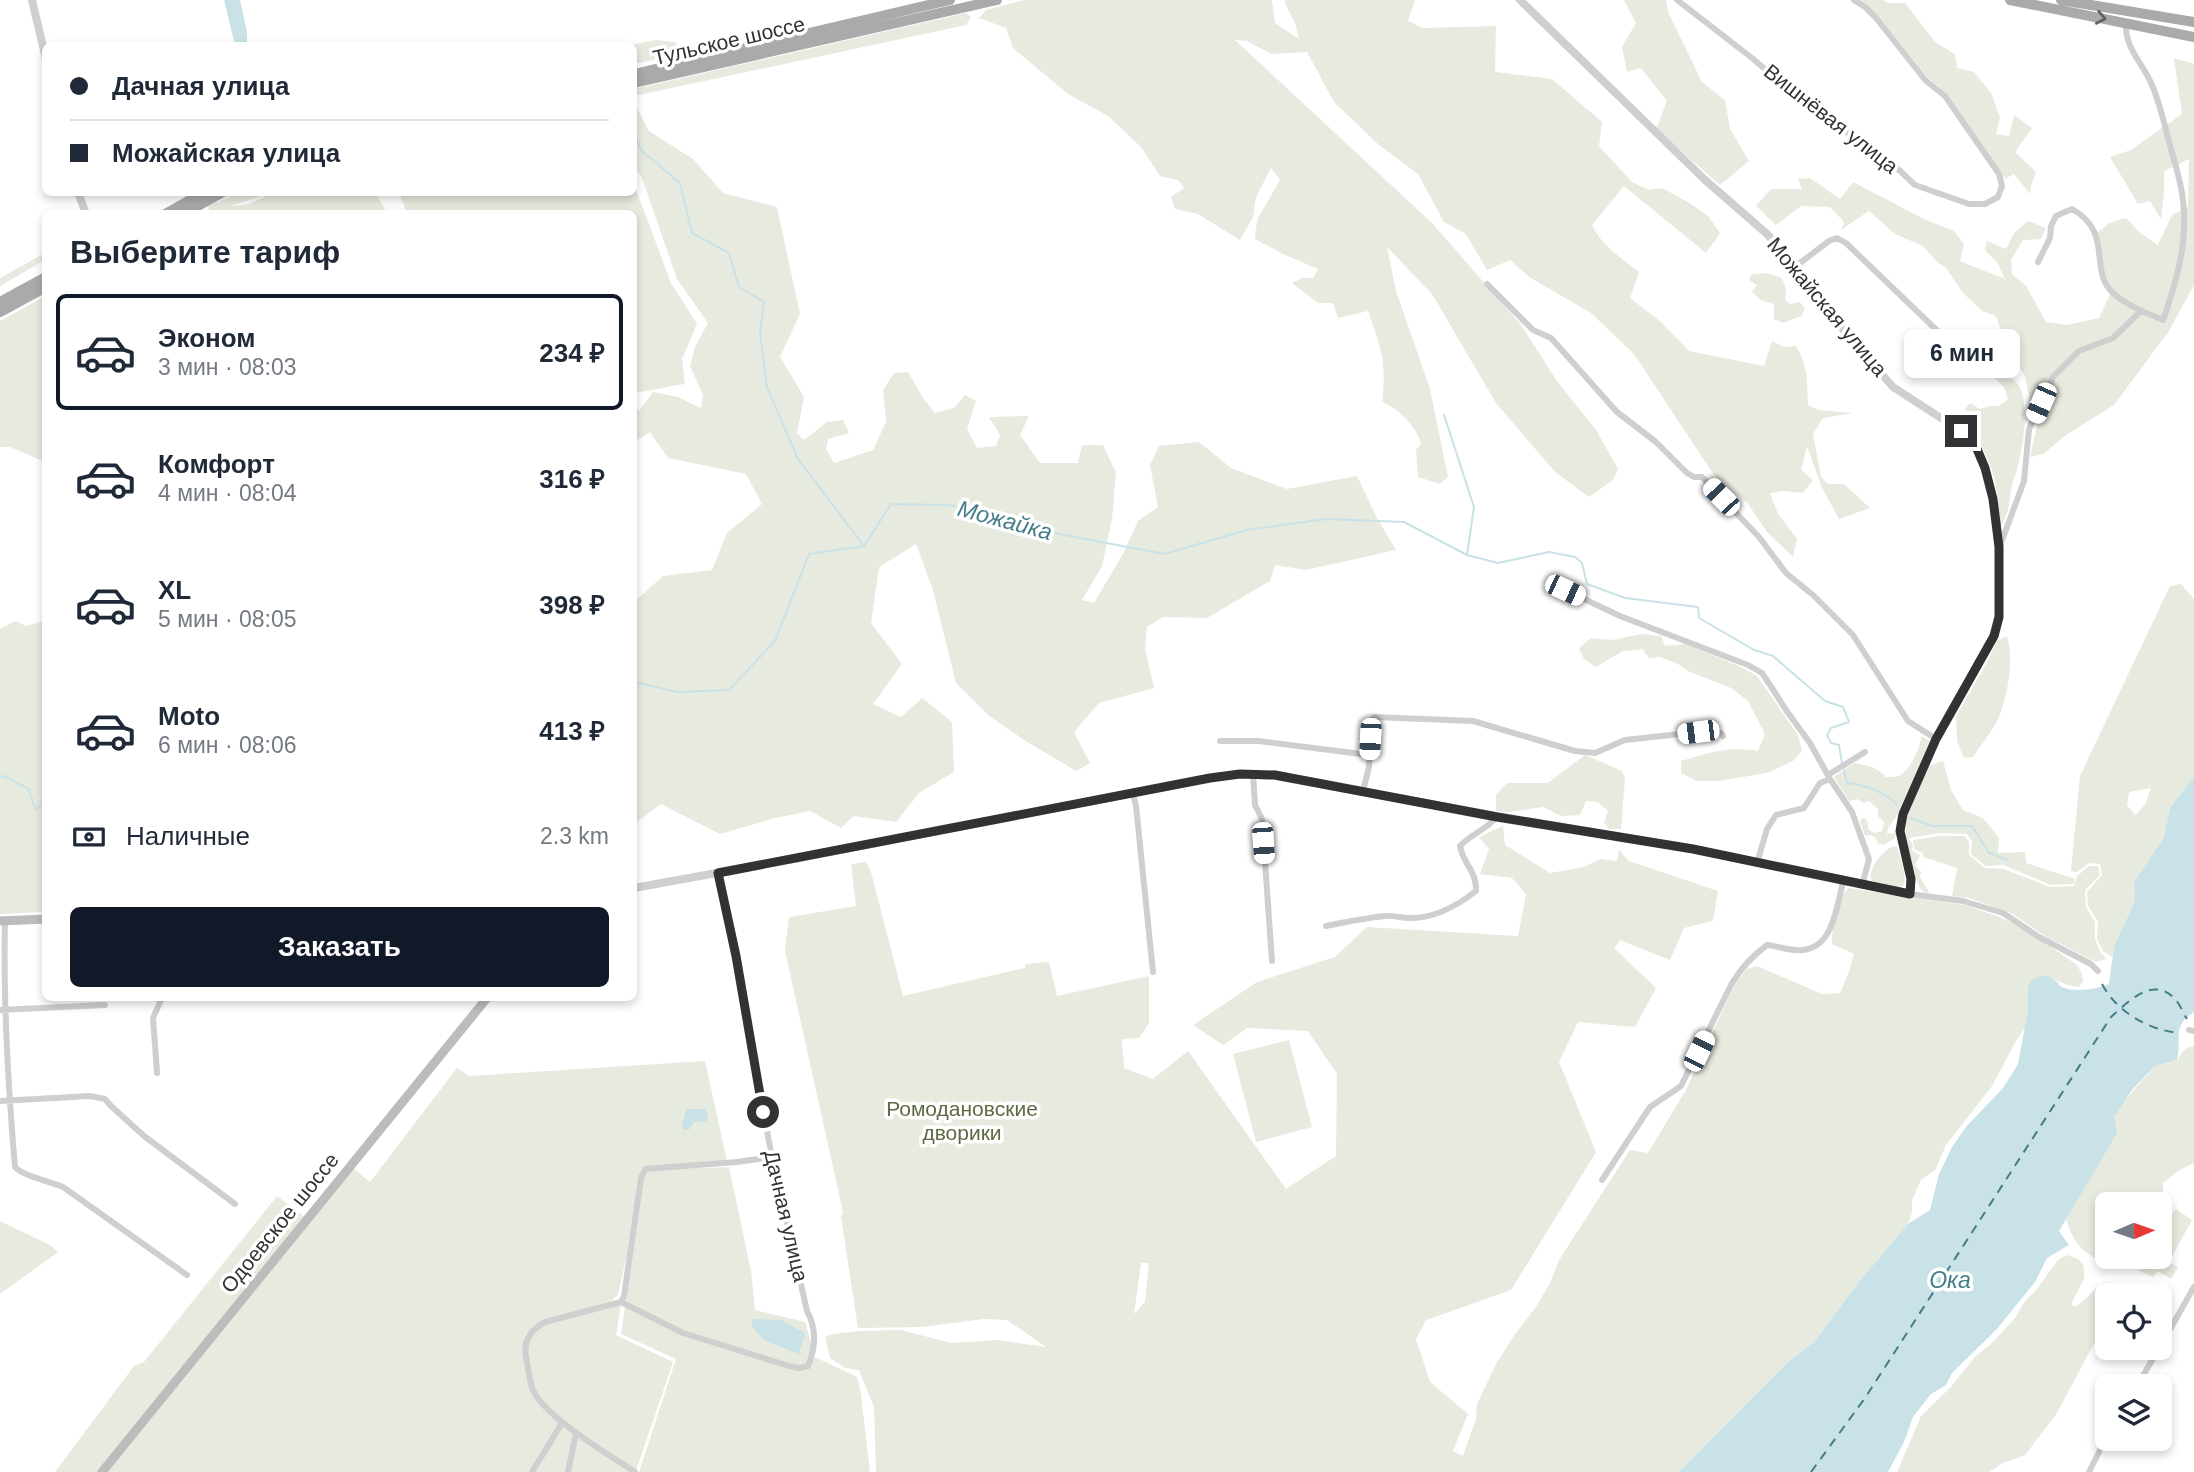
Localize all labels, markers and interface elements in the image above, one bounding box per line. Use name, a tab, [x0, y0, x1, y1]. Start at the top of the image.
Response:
one-way arrow	[2095, 10, 2107, 25]
street label: Тульское шоссе	[651, 12, 807, 69]
street label: Вишнёвая улица	[1760, 59, 1903, 178]
text: Дачная улица	[112, 71, 289, 101]
text: Можайская улица	[112, 138, 340, 168]
street label: Можайская улица	[1763, 233, 1892, 381]
text: Выберите тариф	[70, 234, 340, 270]
icon: car	[74, 321, 137, 384]
text: Эконом	[158, 323, 256, 353]
callout: 6 мин	[1903, 330, 2019, 378]
text: 234 ₽	[539, 338, 605, 368]
text: 6 мин	[1930, 340, 1994, 366]
text: 3 мин · 08:03	[158, 354, 297, 380]
car	[2023, 380, 2060, 426]
route end	[1945, 415, 1977, 447]
icon: car	[74, 447, 137, 510]
text: Комфорт	[158, 449, 275, 479]
text: 316 ₽	[539, 464, 605, 494]
car	[1699, 475, 1744, 519]
text: 4 мин · 08:04	[158, 480, 297, 506]
water label: Можайка	[955, 495, 1055, 545]
car	[1542, 572, 1589, 608]
icon: car	[74, 573, 137, 636]
text: XL	[158, 575, 191, 605]
text: 398 ₽	[539, 590, 605, 620]
text: 5 мин · 08:05	[158, 606, 297, 632]
icon: car	[74, 699, 137, 762]
text: Moto	[158, 701, 220, 731]
text: 413 ₽	[539, 716, 605, 746]
car	[1359, 717, 1382, 761]
car	[1676, 719, 1721, 745]
text: 6 мин · 08:06	[158, 732, 297, 758]
icon: cash	[70, 818, 108, 856]
text: Наличные	[126, 821, 250, 851]
car	[1252, 821, 1275, 865]
text: 2.3 km	[540, 823, 609, 849]
button: Заказать	[70, 907, 609, 987]
car	[1681, 1028, 1718, 1074]
route start	[747, 1096, 779, 1128]
park label: Ромодановские дворики	[886, 1097, 1038, 1144]
street label: Одоевское шоссе	[216, 1148, 343, 1297]
street label: Дачная улица	[760, 1148, 813, 1284]
north arrow	[2095, 1192, 2172, 1269]
map controls	[2095, 1192, 2172, 1451]
water label: Ока	[1929, 1267, 1971, 1293]
button: locate	[2095, 1283, 2172, 1360]
button: layers	[2095, 1374, 2172, 1451]

